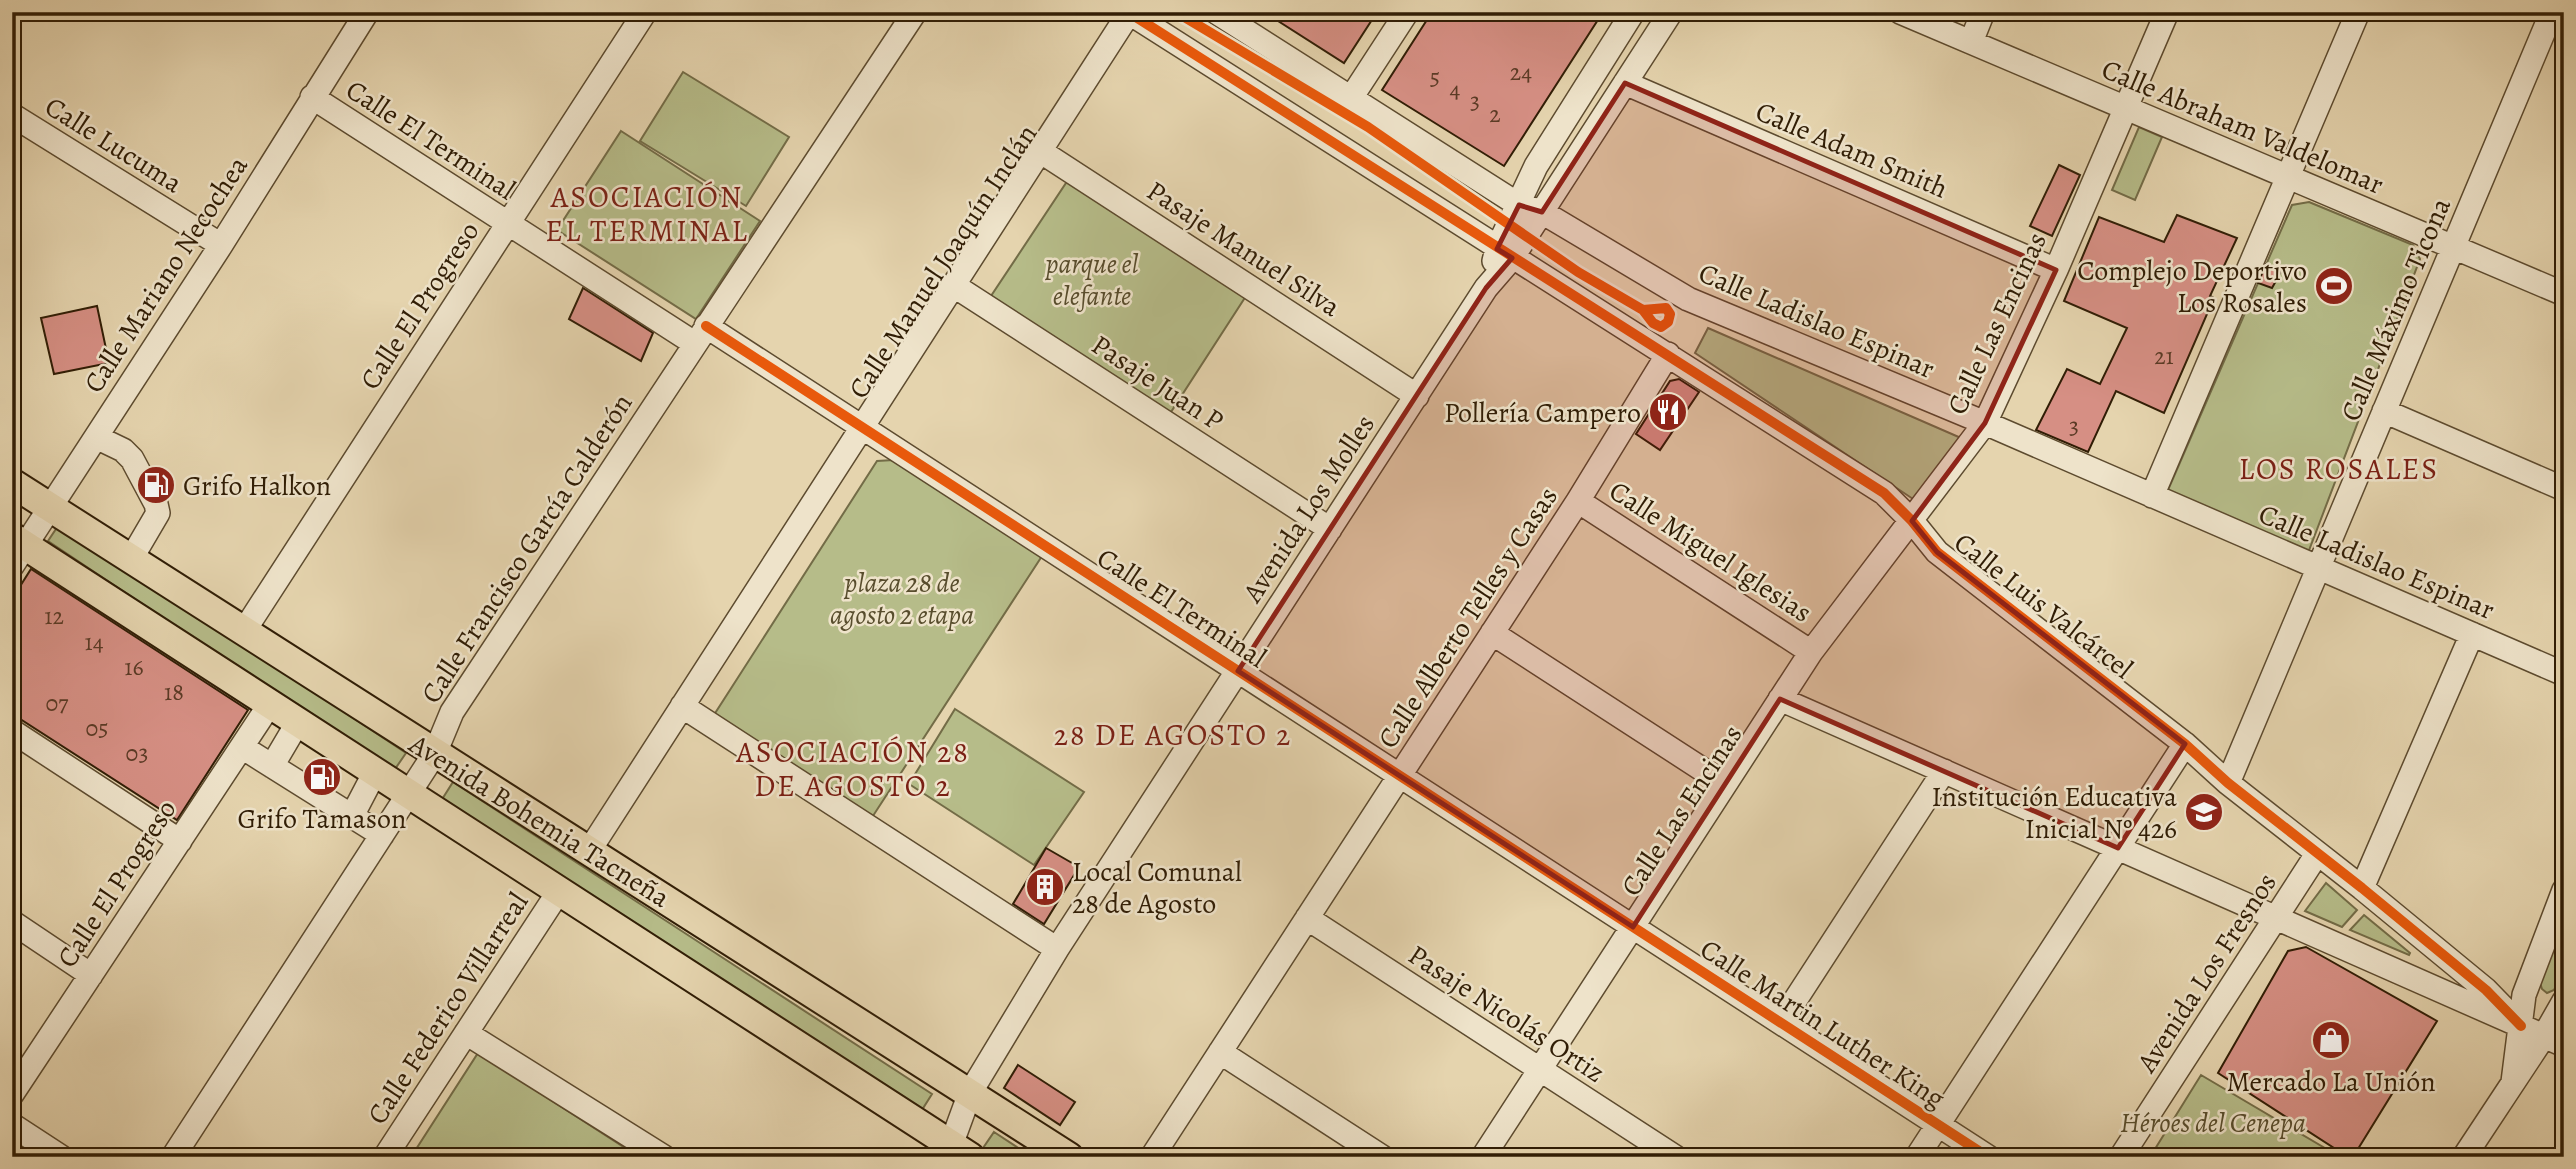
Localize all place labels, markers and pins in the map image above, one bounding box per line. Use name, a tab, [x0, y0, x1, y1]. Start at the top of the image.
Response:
place label: Complejo Deportivo Los Rosales	[2077, 252, 2307, 322]
sports icon: Complejo Deportivo Los Rosales	[2313, 265, 2355, 307]
restaurant icon: Pollería Campero	[1647, 391, 1689, 433]
place label: Pollería Campero	[1444, 394, 1641, 432]
fuel station icon: Grifo Halkon	[135, 464, 177, 506]
place label: Grifo Halkon	[183, 467, 331, 505]
fuel station icon: Grifo Tamason	[301, 756, 343, 798]
place label: Institución Educativa Inicial Nº 426	[1932, 778, 2177, 848]
school or university icon: Institución Educativa Inicial Nº 426	[2183, 791, 2225, 833]
place label: Grifo Tamason	[238, 800, 406, 838]
place label: Local Comunal 28 de Agosto	[1072, 853, 1242, 923]
building icon: Local Comunal 28 de Agosto	[1024, 866, 1066, 908]
shop icon: Mercado La Unión	[2310, 1019, 2352, 1061]
place label: Mercado La Unión	[2226, 1063, 2436, 1101]

